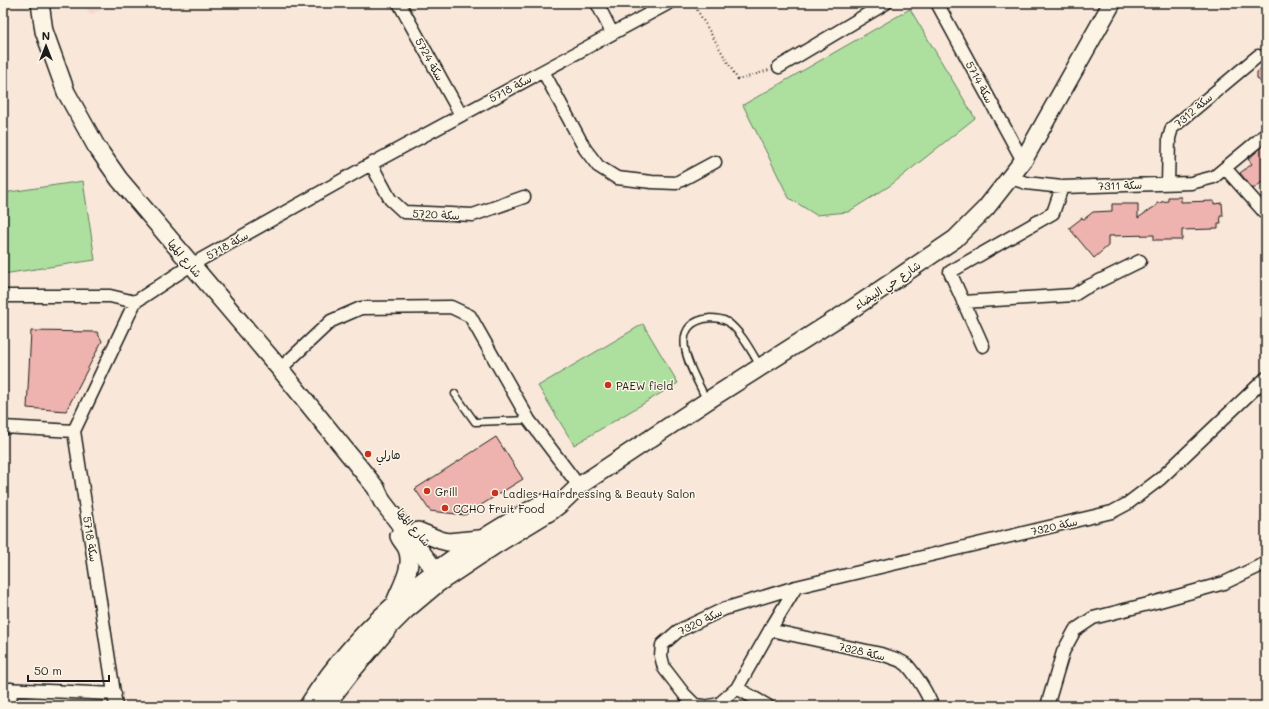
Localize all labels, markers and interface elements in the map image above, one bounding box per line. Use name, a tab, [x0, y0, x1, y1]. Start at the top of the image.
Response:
north arrow	[26, 26, 66, 66]
text: N	[42, 28, 50, 43]
street label: سكة 5724	[412, 35, 448, 83]
street label: سكة 5714	[963, 58, 997, 106]
street label: سكة 5718	[486, 71, 534, 105]
street label: سكة 7312	[1171, 90, 1215, 130]
street label: سكة 7311	[1098, 177, 1142, 193]
street label: سكة 5720	[412, 205, 460, 223]
street label: سكة 5718	[203, 227, 251, 263]
street label: شارع المها	[163, 236, 205, 281]
street label: شارع حي البيضاء	[851, 257, 925, 316]
place label: PAEW field	[616, 378, 673, 393]
marker: PAEW field	[603, 380, 613, 390]
place label: هارلي	[376, 447, 401, 466]
marker: هارلي	[363, 449, 373, 459]
place label: Grill	[435, 484, 458, 499]
marker: Grill	[422, 486, 432, 496]
place label: Ladies Hairdressing & Beauty Salon	[503, 486, 695, 501]
marker: Ladies Hairdressing & Beauty Salon	[490, 488, 500, 498]
place label: CCHO Fruit Food	[453, 501, 544, 516]
marker: CCHO Fruit Food	[440, 503, 450, 513]
street label: شارع المها	[392, 505, 434, 550]
street label: سكة 7320	[1029, 513, 1079, 539]
street label: سكة 5718	[80, 515, 102, 563]
street label: سكة 7320	[675, 604, 725, 638]
street label: سكة 7328	[837, 638, 887, 664]
scale bar	[28, 657, 109, 683]
text: 50 m	[34, 662, 62, 678]

